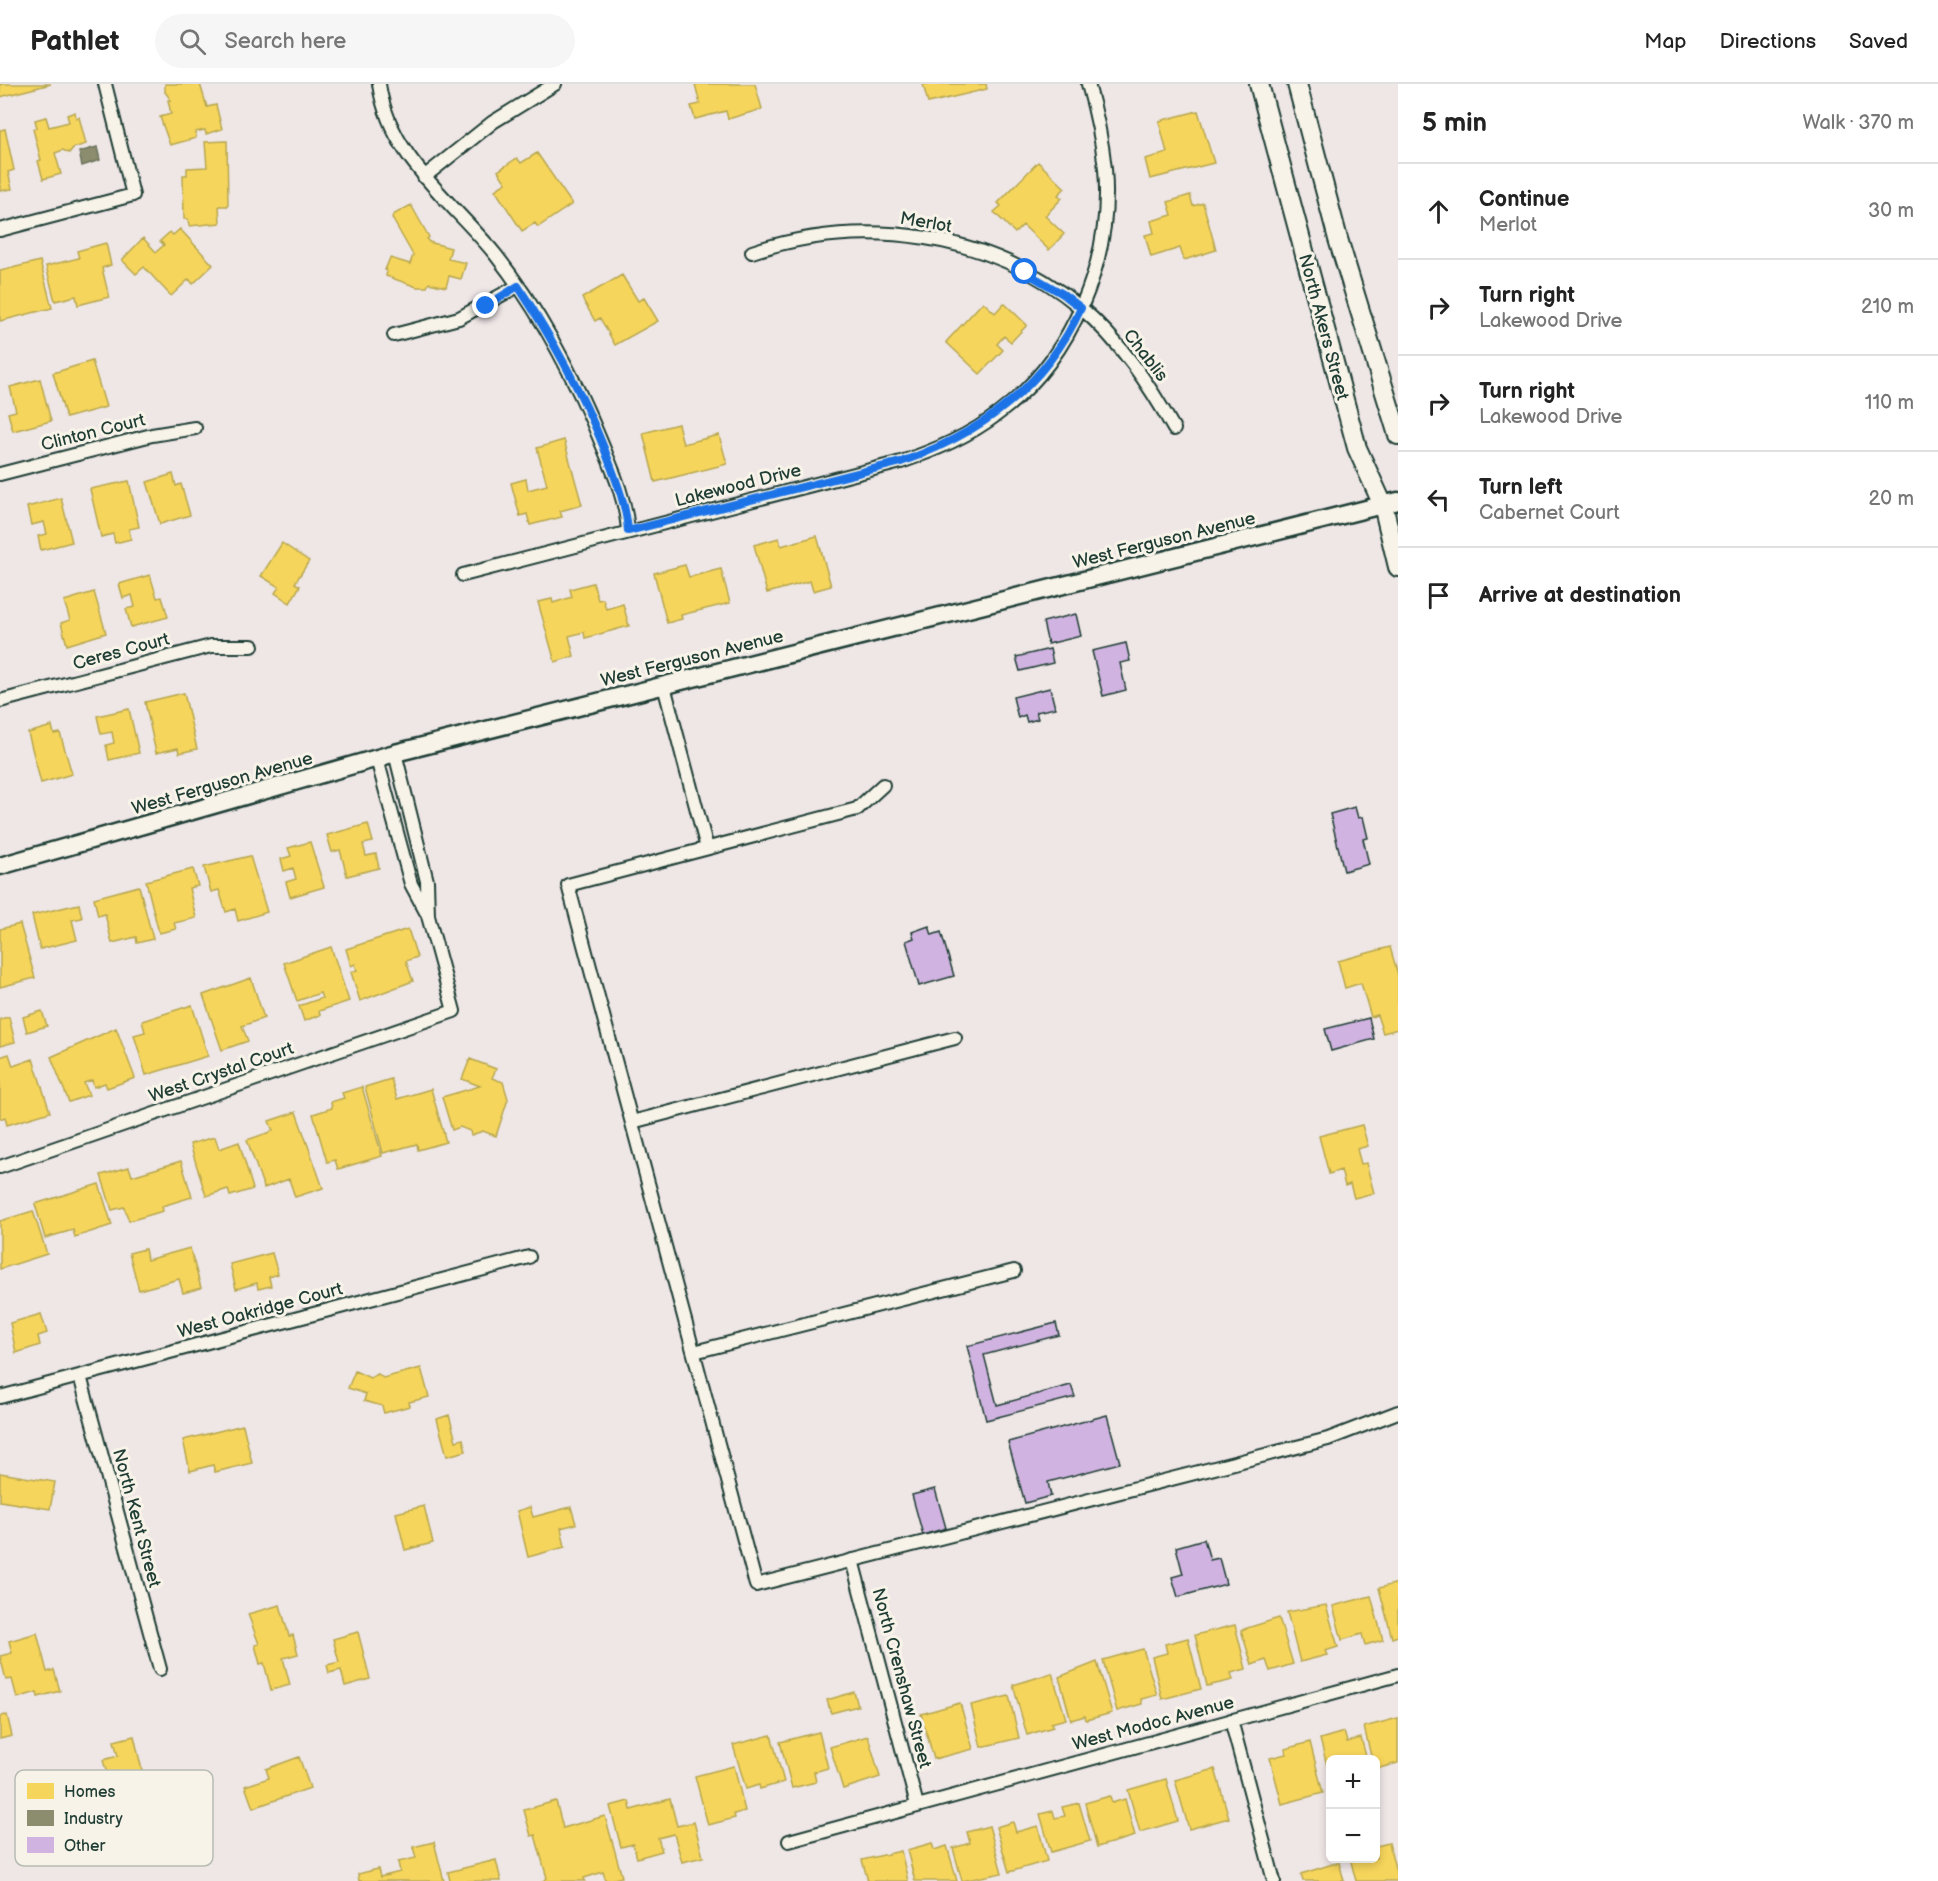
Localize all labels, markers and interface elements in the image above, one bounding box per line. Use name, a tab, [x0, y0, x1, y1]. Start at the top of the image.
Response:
search box	[155, 14, 575, 68]
text: Pathlet	[30, 25, 119, 58]
icon: search	[176, 25, 209, 58]
text: Search here	[224, 28, 346, 55]
text: Map	[1644, 29, 1687, 54]
text: Directions	[1720, 29, 1816, 54]
text: Saved	[1849, 29, 1908, 54]
text: 5 min	[1422, 108, 1487, 139]
text: Walk · 370 m	[1802, 111, 1914, 135]
text: Continue	[1479, 186, 1569, 213]
icon: ahead	[1422, 195, 1455, 228]
text: 30 m	[1868, 199, 1914, 223]
street label: Merlot	[898, 208, 954, 237]
text: Merlot	[1479, 213, 1537, 237]
street label: North Akers Street	[1294, 252, 1353, 403]
route start	[1011, 258, 1037, 284]
text: Turn right	[1479, 282, 1575, 309]
icon: right	[1422, 291, 1455, 324]
route end	[472, 292, 498, 318]
text: 210 m	[1861, 295, 1914, 319]
text: Lakewood Drive	[1479, 309, 1622, 333]
street label: Chablis	[1119, 325, 1172, 386]
text: Turn right	[1479, 378, 1575, 405]
icon: right	[1422, 387, 1455, 420]
text: 110 m	[1865, 391, 1914, 415]
text: Lakewood Drive	[1479, 405, 1622, 429]
street label: Clinton Court	[39, 409, 148, 456]
street label: Lakewood Drive	[673, 460, 804, 511]
text: Turn left	[1479, 474, 1563, 501]
icon: left	[1422, 483, 1455, 516]
text: 20 m	[1869, 487, 1914, 511]
text: Cabernet Court	[1479, 501, 1620, 525]
street label: West Ferguson Avenue	[1071, 508, 1258, 573]
icon: arrive	[1422, 579, 1455, 612]
text: Arrive at destination	[1479, 582, 1681, 609]
street label: West Ferguson Avenue	[599, 626, 786, 691]
street label: Ceres Court	[71, 628, 172, 674]
street label: West Ferguson Avenue	[129, 747, 315, 819]
street label: West Crystal Court	[146, 1038, 297, 1107]
street label: West Oakridge Court	[175, 1278, 345, 1343]
street label: North Kent Street	[108, 1447, 165, 1590]
street label: North Crenshaw Street	[867, 1586, 936, 1771]
street label: West Modoc Avenue	[1070, 1692, 1237, 1755]
map controls	[1326, 1755, 1380, 1863]
button: +	[1326, 1755, 1380, 1809]
legend	[15, 1770, 213, 1866]
text: Homes	[64, 1783, 116, 1802]
button: −	[1326, 1809, 1380, 1863]
text: Industry	[64, 1810, 123, 1829]
text: Other	[64, 1837, 105, 1856]

